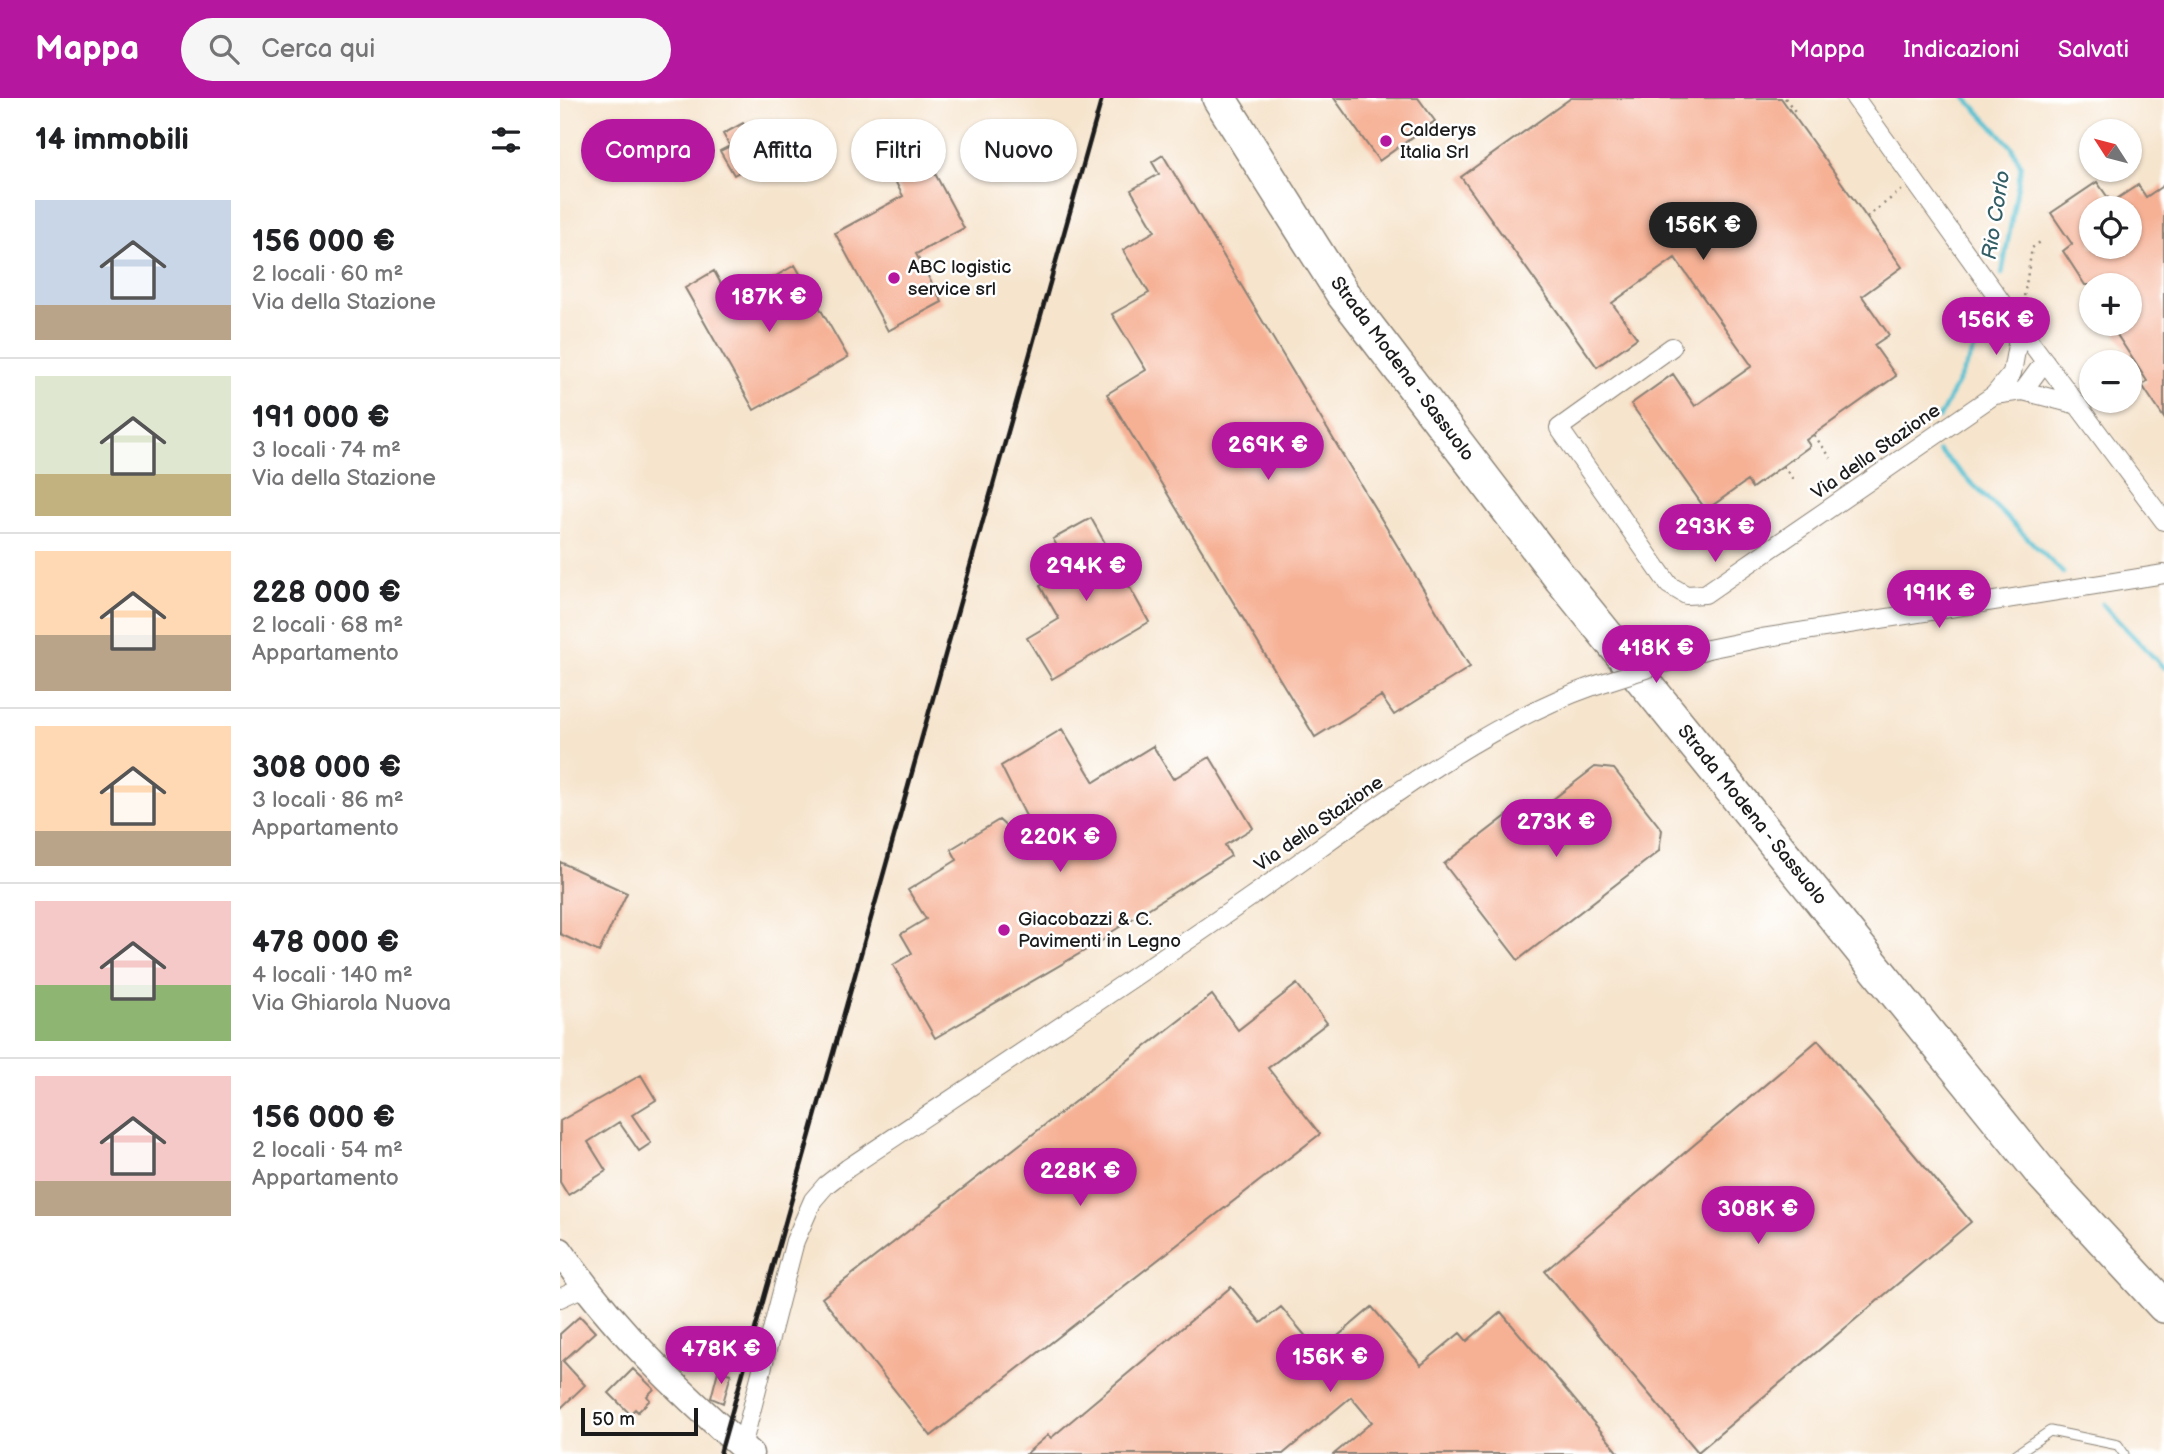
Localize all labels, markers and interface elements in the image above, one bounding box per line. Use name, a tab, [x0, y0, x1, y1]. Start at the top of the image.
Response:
search box	[181, 18, 671, 81]
text: Mappa	[35, 29, 139, 69]
icon: search	[205, 30, 243, 68]
text: Cerca qui	[261, 34, 375, 65]
text: Mappa	[1789, 35, 1865, 64]
text: Indicazioni	[1903, 35, 2020, 64]
text: Salvati	[2058, 35, 2129, 64]
chip: Compra	[581, 119, 715, 182]
chip: Affitta	[729, 119, 837, 182]
chip: Filtri	[851, 119, 946, 182]
chip: Nuovo	[960, 119, 1077, 182]
place label: Calderys Italia Srl	[1400, 119, 1476, 164]
north arrow	[2079, 119, 2142, 182]
map controls	[2079, 119, 2142, 413]
icon: filters	[487, 121, 525, 159]
text: 14 immobili	[35, 122, 189, 158]
marker: Calderys Italia Srl	[1378, 133, 1394, 149]
water label: Rio Corlo	[1977, 169, 2015, 261]
button: locate	[2079, 196, 2142, 259]
pin: 156K €	[1646, 202, 1760, 262]
text: 156K €	[1665, 211, 1741, 239]
text: 156 000 €	[252, 224, 395, 260]
icon: home	[91, 228, 175, 312]
place label: ABC logistic service srl	[908, 256, 1011, 301]
text: 2 locali · 60 m²	[252, 260, 403, 288]
marker: ABC logistic service srl	[886, 270, 902, 286]
street label: Strada Modena - Sassuolo	[1325, 272, 1479, 466]
button: +	[2079, 273, 2142, 336]
pin: 187K €	[712, 274, 826, 334]
text: 187K €	[731, 283, 807, 311]
text: Via della Stazione	[252, 288, 436, 316]
pin: 156K €	[1939, 298, 2053, 357]
text: 156K €	[1958, 306, 2034, 334]
button: −	[2079, 350, 2142, 413]
street label: Via della Stazione	[1807, 399, 1945, 505]
text: 191 000 €	[252, 400, 390, 436]
icon: home	[91, 404, 175, 488]
pin: 269K €	[1211, 422, 1325, 482]
text: 269K €	[1228, 431, 1308, 459]
text: 3 locali · 74 m²	[252, 436, 401, 464]
text: Via della Stazione	[252, 464, 436, 492]
pin: 293K €	[1658, 504, 1772, 564]
text: 293K €	[1675, 513, 1755, 541]
pin: 294K €	[1029, 544, 1143, 603]
text: 294K €	[1046, 552, 1126, 580]
pin: 191K €	[1882, 570, 1996, 630]
text: 228 000 €	[252, 575, 401, 611]
icon: home	[91, 579, 175, 663]
text: 191K €	[1903, 579, 1975, 607]
text: 2 locali · 68 m²	[252, 611, 403, 639]
pin: 418K €	[1599, 626, 1713, 685]
text: 418K €	[1618, 634, 1694, 662]
text: Appartamento	[252, 639, 399, 667]
street label: Strada Modena - Sassuolo	[1672, 720, 1832, 910]
text: 308 000 €	[252, 750, 401, 786]
icon: home	[91, 754, 175, 838]
street label: Via della Stazione	[1250, 771, 1388, 877]
text: 3 locali · 86 m²	[252, 786, 404, 814]
pin: 273K €	[1499, 800, 1613, 859]
text: 273K €	[1517, 808, 1595, 836]
text: Appartamento	[252, 814, 399, 842]
pin: 220K €	[1003, 814, 1117, 874]
text: 220K €	[1020, 823, 1100, 851]
place label: Giacobazzi & C. Pavimenti in Legno	[1018, 908, 1181, 953]
marker: Giacobazzi & C. Pavimenti in Legno	[996, 922, 1012, 938]
text: 478 000 €	[252, 925, 399, 961]
icon: home	[91, 929, 175, 1013]
text: 4 locali · 140 m²	[252, 961, 413, 989]
text: Via Ghiarola Nuova	[252, 989, 451, 1017]
text: 156 000 €	[252, 1100, 395, 1136]
icon: home	[91, 1104, 175, 1188]
text: 2 locali · 54 m²	[252, 1136, 403, 1164]
pin: 228K €	[1023, 1148, 1137, 1208]
text: 228K €	[1040, 1157, 1120, 1185]
text: Appartamento	[252, 1164, 399, 1192]
pin: 308K €	[1701, 1186, 1815, 1246]
text: 308K €	[1718, 1195, 1798, 1223]
pin: 478K €	[664, 1326, 778, 1386]
pin: 156K €	[1273, 1334, 1387, 1394]
text: 478K €	[681, 1335, 761, 1363]
text: 156K €	[1292, 1343, 1368, 1371]
scale bar	[581, 1405, 698, 1437]
text: 50 m	[592, 1408, 635, 1431]

